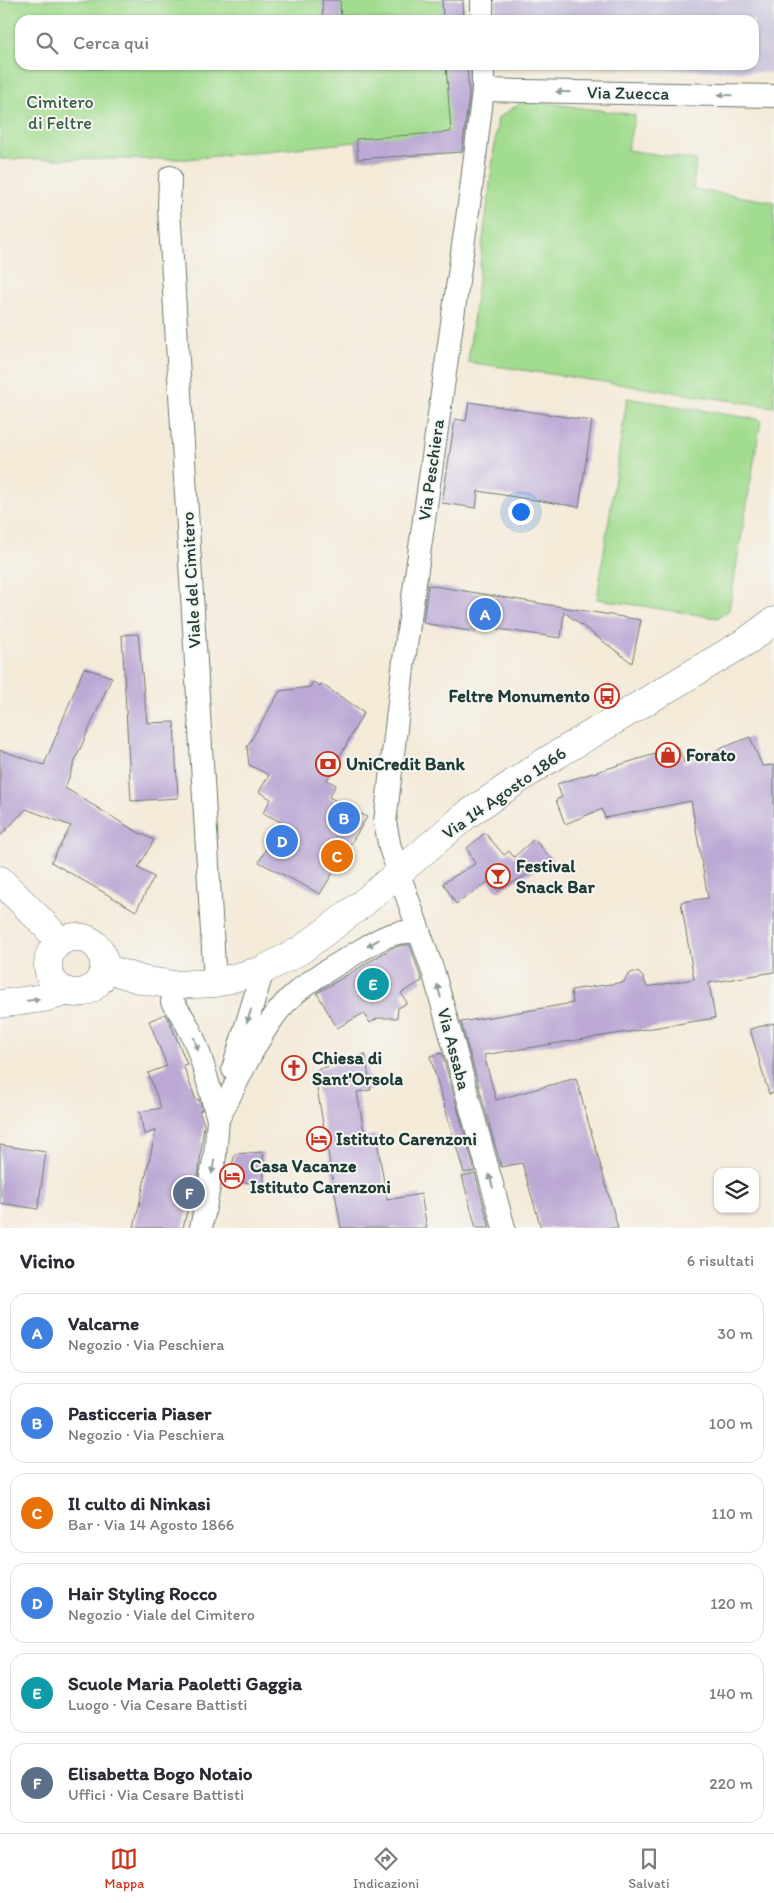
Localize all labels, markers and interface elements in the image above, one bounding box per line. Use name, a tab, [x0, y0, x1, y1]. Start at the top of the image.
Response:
search box	[15, 15, 759, 70]
icon: search	[33, 29, 61, 57]
text: Cerca qui	[73, 31, 149, 54]
street label: Via Zuecca	[587, 81, 670, 105]
one-way arrow	[555, 88, 571, 96]
park label: Cimitero di Feltre	[26, 91, 94, 134]
one-way arrow	[717, 91, 733, 99]
street label: Via Peschiera	[413, 417, 449, 522]
your location	[508, 499, 534, 525]
street label: Viale del Cimitero	[176, 511, 206, 649]
pin: A	[469, 595, 501, 633]
bus stop icon: Feltre Monumento	[594, 683, 620, 709]
place label: Feltre Monumento	[449, 685, 590, 707]
street label: Via 14 Agosto 1866	[438, 742, 570, 844]
shop icon: Forato	[655, 742, 681, 768]
place label: Forato	[686, 744, 736, 766]
bank icon: UniCredit Bank	[315, 751, 341, 777]
place label: UniCredit Bank	[346, 753, 465, 775]
pin: B	[328, 799, 360, 837]
pin: D	[266, 822, 298, 860]
pin: C	[321, 837, 353, 875]
place label: Festival Snack Bar	[516, 855, 595, 898]
bar icon: Festival Snack Bar	[485, 863, 511, 889]
one-way arrow	[366, 939, 379, 948]
pin: E	[357, 965, 389, 1003]
one-way arrow	[434, 983, 442, 998]
one-way arrow	[25, 996, 41, 1004]
street label: Via Assaba	[433, 1006, 476, 1093]
one-way arrow	[244, 1009, 252, 1024]
one-way arrow	[192, 1036, 200, 1051]
place label: Chiesa di Sant'Orsola	[312, 1047, 403, 1090]
church icon: Chiesa di Sant'Orsola	[281, 1055, 307, 1081]
hotel icon: Istituto Carenzoni	[306, 1126, 332, 1152]
place label: Istituto Carenzoni	[336, 1128, 477, 1150]
place label: Casa Vacanze Istituto Carenzoni	[250, 1155, 391, 1198]
one-way arrow	[208, 1160, 216, 1176]
hotel icon: Casa Vacanze Istituto Carenzoni	[219, 1163, 245, 1189]
map controls	[714, 1168, 759, 1213]
button: layers	[714, 1168, 759, 1213]
one-way arrow	[487, 1173, 495, 1189]
pin: F	[173, 1174, 205, 1212]
text: Vicino	[20, 1248, 75, 1273]
text: 6 risultati	[687, 1251, 754, 1270]
text: Valcarne	[68, 1312, 139, 1335]
text: A	[32, 1324, 42, 1343]
text: 30 m	[717, 1324, 753, 1343]
text: Negozio · Via Peschiera	[68, 1335, 224, 1354]
text: Pasticceria Piaser	[68, 1402, 211, 1425]
text: B	[32, 1414, 42, 1433]
text: 100 m	[709, 1414, 753, 1433]
text: Negozio · Via Peschiera	[68, 1425, 224, 1444]
text: Il culto di Ninkasi	[68, 1492, 211, 1515]
text: C	[32, 1504, 42, 1523]
text: 110 m	[711, 1504, 753, 1523]
text: Bar · Via 14 Agosto 1866	[68, 1515, 234, 1534]
text: Hair Styling Rocco	[68, 1582, 217, 1605]
text: D	[32, 1594, 42, 1613]
text: 120 m	[710, 1594, 753, 1613]
text: Negozio · Viale del Cimitero	[68, 1605, 255, 1624]
text: Scuole Maria Paoletti Gaggia	[68, 1672, 302, 1695]
text: E	[33, 1684, 41, 1703]
text: 140 m	[709, 1684, 753, 1703]
text: Luogo · Via Cesare Battisti	[68, 1695, 247, 1714]
text: Elisabetta Bogo Notaio	[68, 1762, 253, 1785]
text: F	[33, 1774, 41, 1793]
text: 220 m	[709, 1774, 753, 1793]
text: Uffici · Via Cesare Battisti	[68, 1785, 244, 1804]
tab: Mappa	[105, 1845, 144, 1892]
tab: Indicazioni	[353, 1845, 419, 1892]
tab: Salvati	[628, 1845, 669, 1892]

